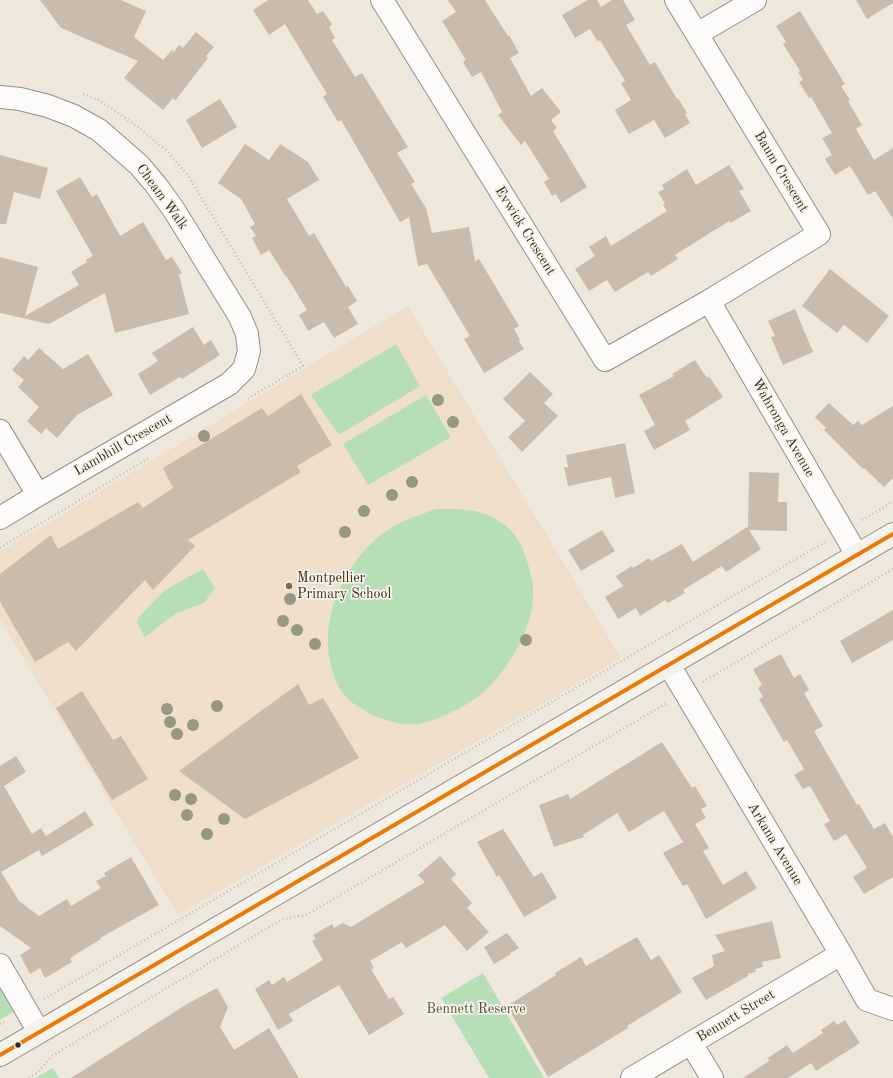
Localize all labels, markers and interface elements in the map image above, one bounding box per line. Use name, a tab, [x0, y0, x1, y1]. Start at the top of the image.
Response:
street label: Baum Crescent	[750, 128, 812, 216]
street label: Cheam Walk	[133, 161, 191, 233]
street label: Evwick Crescent	[491, 183, 559, 279]
street label: Wahronga Avenue	[748, 376, 818, 480]
street label: Lambhill Crescent	[71, 410, 175, 480]
place label: Montpellier Primary School	[297, 570, 391, 602]
marker: Montpellier Primary School	[284, 581, 294, 591]
street label: Arkana Avenue	[744, 800, 806, 888]
street label: Bennett Street	[694, 986, 778, 1046]
park label: Bennett Reserve	[426, 1001, 526, 1017]
unlabelled marker	[13, 1040, 23, 1050]

